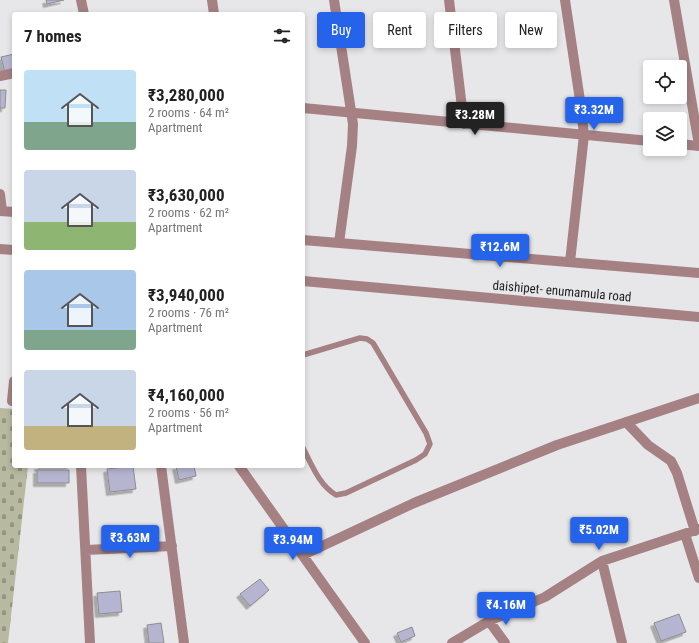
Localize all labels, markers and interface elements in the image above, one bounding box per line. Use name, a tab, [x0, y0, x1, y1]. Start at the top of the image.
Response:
chip: Buy	[317, 12, 365, 48]
chip: Rent	[373, 12, 426, 48]
chip: Filters	[434, 12, 497, 48]
chip: New	[505, 12, 557, 48]
icon: filters	[271, 25, 293, 47]
text: 7 homes	[24, 26, 82, 46]
map controls	[643, 60, 687, 156]
button: locate	[643, 60, 687, 104]
text: ₹3,280,000	[148, 85, 225, 105]
icon: home	[56, 86, 104, 134]
pin: ₹3.32M	[561, 97, 627, 131]
pin: ₹3.28M	[442, 102, 508, 136]
text: ₹3.32M	[574, 102, 614, 117]
text: 2 rooms · 64 m²	[148, 105, 229, 120]
text: ₹3.28M	[455, 107, 495, 122]
button: layers	[643, 112, 687, 156]
text: Apartment	[148, 120, 202, 135]
text: ₹3,630,000	[148, 185, 225, 205]
icon: home	[56, 186, 104, 234]
text: 2 rooms · 62 m²	[148, 205, 229, 220]
text: Apartment	[148, 220, 202, 235]
pin: ₹12.6M	[467, 234, 533, 268]
text: ₹12.6M	[480, 239, 520, 254]
street label: daishipet- enumamula road	[492, 277, 632, 305]
text: ₹3,940,000	[148, 285, 225, 305]
icon: home	[56, 286, 104, 334]
text: 2 rooms · 76 m²	[148, 305, 229, 320]
text: Apartment	[148, 320, 202, 335]
text: ₹4,160,000	[148, 385, 225, 405]
icon: home	[56, 386, 104, 434]
text: 2 rooms · 56 m²	[148, 405, 229, 420]
text: Apartment	[148, 420, 202, 435]
pin: ₹5.02M	[566, 517, 632, 551]
text: ₹5.02M	[579, 522, 619, 537]
pin: ₹3.63M	[97, 525, 163, 559]
pin: ₹3.94M	[260, 527, 326, 561]
text: ₹3.63M	[110, 530, 150, 545]
text: ₹3.94M	[273, 532, 313, 547]
pin: ₹4.16M	[473, 592, 539, 626]
text: ₹4.16M	[486, 597, 526, 612]

